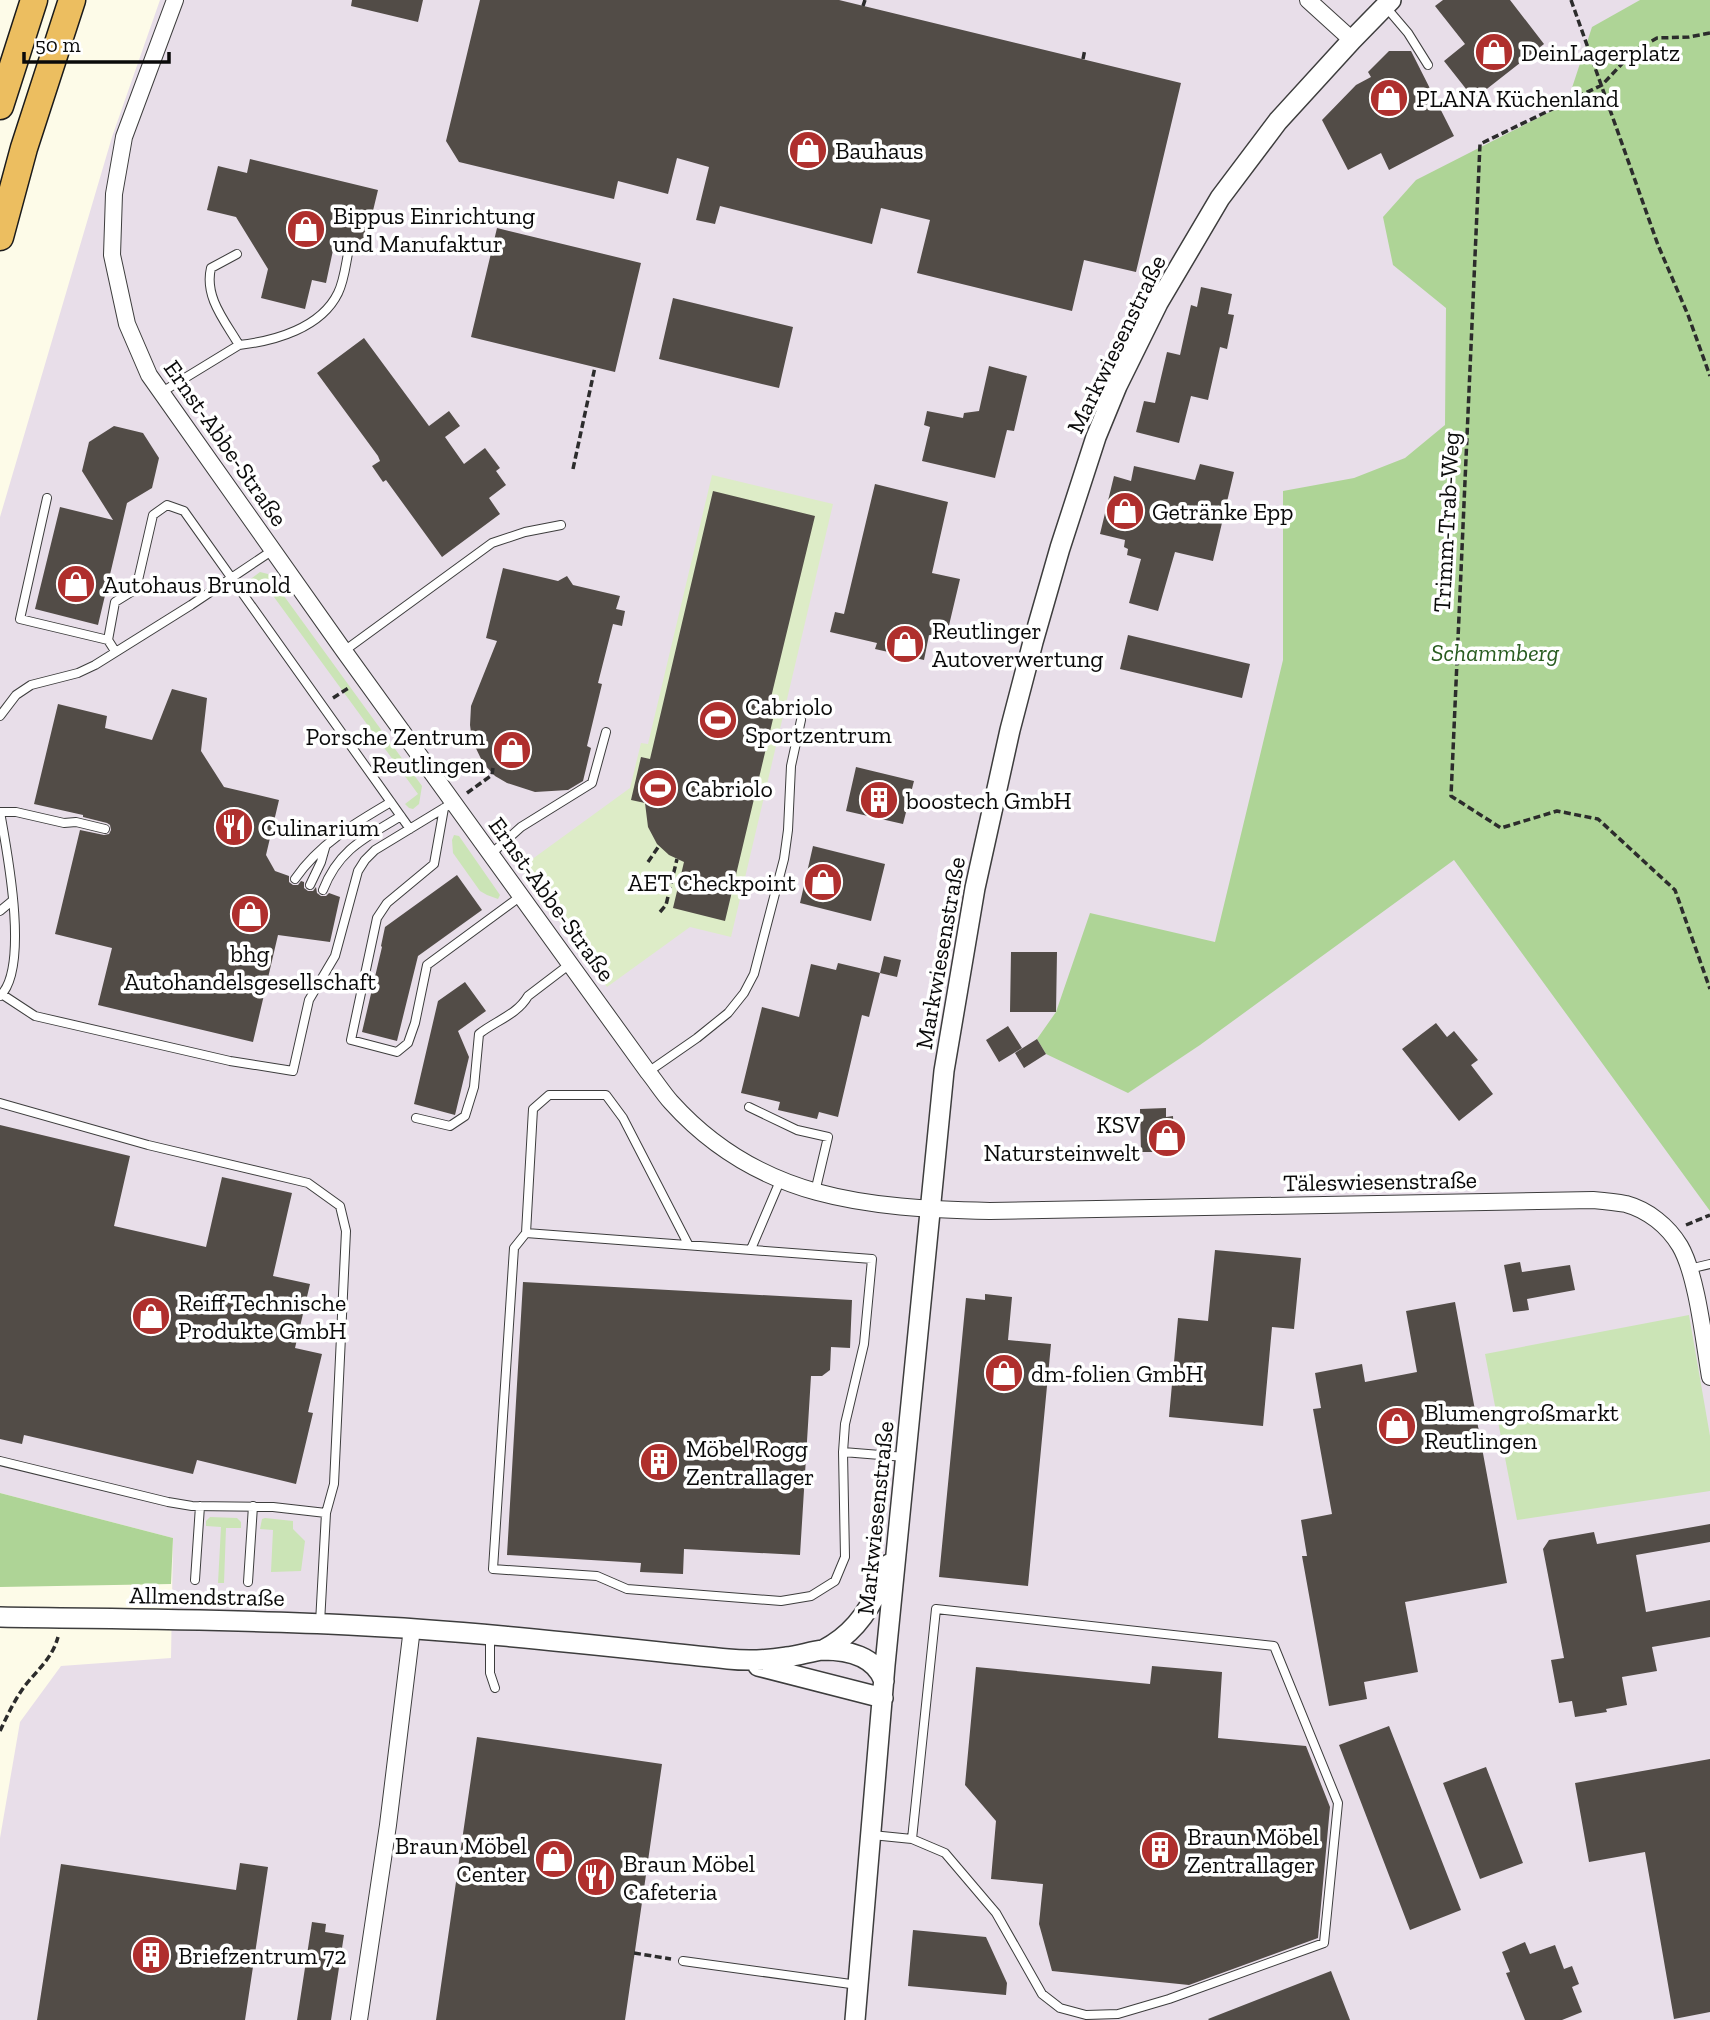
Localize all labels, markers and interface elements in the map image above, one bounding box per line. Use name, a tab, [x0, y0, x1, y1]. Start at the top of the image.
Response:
scale bar	[24, 21, 170, 65]
shop icon: DeinLagerplatz	[1473, 31, 1515, 73]
text: 50 m	[35, 32, 81, 57]
place label: DeinLagerplatz	[1521, 38, 1680, 67]
shop icon: PLANA Küchenland	[1368, 77, 1410, 119]
place label: PLANA Küchenland	[1416, 84, 1619, 113]
shop icon: Bauhaus	[787, 129, 829, 171]
place label: Bauhaus	[835, 136, 924, 165]
place label: Bippus Einrichtung und Manufaktur	[333, 201, 535, 258]
shop icon: Bippus Einrichtung und Manufaktur	[285, 208, 327, 250]
street label: Markwiesenstraße	[1060, 250, 1172, 438]
street label: Ernst-Abbe-Straße	[158, 354, 294, 532]
street label: Trimm-Trab-Weg	[1427, 431, 1465, 613]
shop icon: Getränke Epp	[1104, 490, 1146, 532]
place label: Getränke Epp	[1152, 497, 1294, 526]
shop icon: Autohaus Brunold	[55, 563, 97, 605]
place label: Autohaus Brunold	[103, 570, 291, 599]
place label: Reutlinger Autoverwertung	[932, 616, 1103, 673]
shop icon: Reutlinger Autoverwertung	[884, 623, 926, 665]
park label: Schammberg	[1431, 638, 1560, 667]
place label: Cabriolo Sportzentrum	[745, 692, 892, 749]
sports icon: Cabriolo Sportzentrum	[697, 699, 739, 741]
place label: Porsche Zentrum Reutlingen	[306, 722, 485, 779]
shop icon: Porsche Zentrum Reutlingen	[491, 729, 533, 771]
sports icon: Cabriolo	[637, 767, 679, 809]
place label: Cabriolo	[685, 774, 773, 803]
building icon: boostech GmbH	[858, 779, 900, 821]
place label: boostech GmbH	[905, 786, 1072, 815]
restaurant icon: Culinarium	[213, 806, 255, 848]
street label: Ernst-Abbe-Straße	[483, 811, 621, 987]
place label: Culinarium	[261, 813, 380, 842]
street label: Markwiesenstraße	[909, 855, 971, 1051]
shop icon: AET Checkpoint	[802, 861, 844, 903]
place label: AET Checkpoint	[628, 868, 796, 897]
shop icon: bhg Autohandelsgesellschaft	[229, 893, 271, 935]
place label: bhg Autohandelsgesellschaft	[124, 939, 376, 996]
place label: KSV Natursteinwelt	[983, 1110, 1140, 1167]
shop icon: KSV Natursteinwelt	[1146, 1117, 1188, 1159]
street label: Täleswiesenstraße	[1283, 1165, 1477, 1197]
place label: Reiff Technische Produkte GmbH	[178, 1288, 347, 1345]
shop icon: Reiff Technische Produkte GmbH	[130, 1295, 172, 1337]
shop icon: dm-folien GmbH	[983, 1352, 1025, 1394]
place label: dm-folien GmbH	[1031, 1359, 1204, 1388]
place label: Blumengroßmarkt Reutlingen	[1424, 1398, 1619, 1455]
shop icon: Blumengroßmarkt Reutlingen	[1376, 1405, 1418, 1447]
street label: Markwiesenstraße	[850, 1420, 900, 1616]
place label: Möbel Rogg Zentrallager	[686, 1434, 814, 1491]
building icon: Möbel Rogg Zentrallager	[638, 1441, 680, 1483]
street label: Allmendstraße	[129, 1580, 285, 1612]
place label: Braun Möbel Zentrallager	[1187, 1822, 1319, 1879]
building icon: Braun Möbel Zentrallager	[1139, 1829, 1181, 1871]
place label: Braun Möbel Center	[395, 1831, 527, 1888]
shop icon: Braun Möbel Center	[533, 1838, 575, 1880]
place label: Braun Möbel Cafeteria	[623, 1849, 755, 1906]
restaurant icon: Braun Möbel Cafeteria	[575, 1856, 617, 1898]
building icon: Briefzentrum 72	[130, 1934, 172, 1976]
place label: Briefzentrum 72	[178, 1941, 347, 1970]

